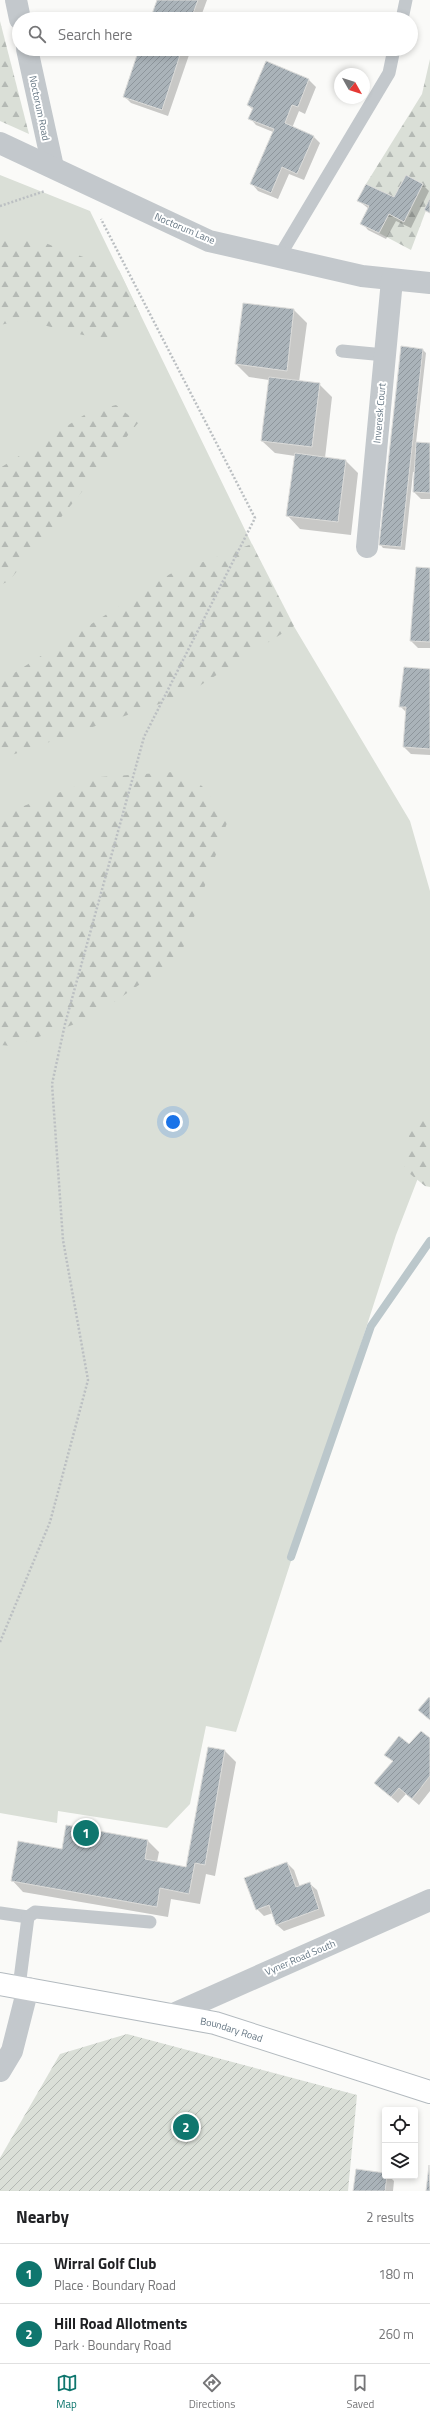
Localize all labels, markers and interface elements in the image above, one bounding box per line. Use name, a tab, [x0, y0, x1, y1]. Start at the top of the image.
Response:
search box	[12, 12, 418, 56]
icon: search	[26, 23, 48, 45]
text: Search here	[58, 23, 132, 46]
north arrow	[334, 68, 370, 104]
street label: Noctorum Road	[25, 74, 54, 142]
street label: Noctorum Lane	[152, 209, 218, 248]
street label: Inveresk Court	[369, 382, 390, 444]
your location	[163, 1112, 183, 1132]
pin: 1	[73, 1818, 99, 1848]
street label: Vyner Road South	[263, 1936, 338, 1979]
street label: Boundary Road	[199, 2013, 265, 2046]
map controls	[382, 2107, 418, 2179]
button: locate	[382, 2107, 418, 2143]
pin: 2	[173, 2112, 199, 2142]
button: layers	[382, 2143, 418, 2179]
text: Nearby	[16, 2204, 69, 2230]
text: 2 results	[366, 2207, 414, 2227]
text: Wirral Golf Club	[54, 2252, 157, 2275]
text: 1	[25, 2264, 33, 2284]
text: 180 m	[378, 2264, 414, 2284]
text: Place · Boundary Road	[54, 2275, 176, 2295]
text: Hill Road Allotments	[54, 2312, 187, 2335]
text: 2	[25, 2324, 33, 2344]
text: 260 m	[378, 2324, 414, 2344]
text: Park · Boundary Road	[54, 2335, 171, 2355]
tab: Map	[56, 2372, 78, 2412]
tab: Directions	[189, 2372, 235, 2412]
tab: Saved	[346, 2372, 374, 2412]

